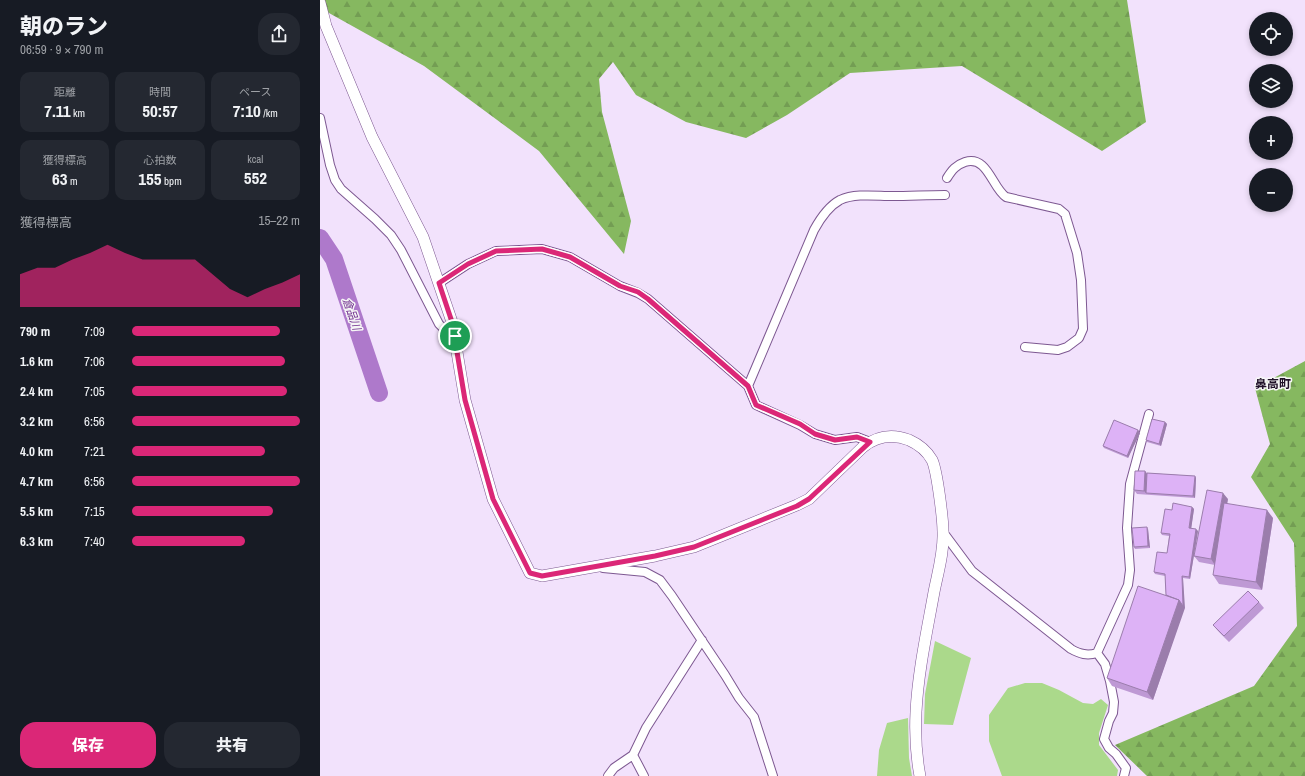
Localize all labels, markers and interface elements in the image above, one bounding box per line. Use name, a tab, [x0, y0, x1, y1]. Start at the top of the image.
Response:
text: 朝のラン	[20, 11, 108, 41]
map controls	[1249, 12, 1293, 212]
button: locate	[1249, 12, 1293, 56]
button: share	[258, 13, 300, 55]
text: 06:59 · 9 × 790 m	[20, 41, 103, 58]
button: layers	[1249, 64, 1293, 108]
text: 距離	[54, 85, 76, 99]
text: 時間	[149, 85, 171, 99]
text: ペース	[239, 85, 272, 99]
text: 7.11	[44, 99, 71, 122]
text: 50:57	[142, 99, 178, 122]
text: 7:10	[233, 99, 261, 122]
text: km	[71, 106, 85, 120]
text: /km	[261, 106, 278, 120]
button: +	[1249, 116, 1293, 160]
text: kcal	[247, 152, 263, 166]
text: 獲得標高	[43, 153, 87, 167]
text: 心拍数	[143, 153, 176, 167]
text: 552	[244, 166, 267, 189]
text: 63	[52, 167, 67, 190]
text: 155	[138, 167, 162, 190]
button: −	[1249, 168, 1293, 212]
text: m	[67, 174, 77, 188]
text: bpm	[162, 174, 182, 188]
text: 15–22 m	[259, 212, 300, 229]
text: 獲得標高	[20, 214, 72, 231]
water label: 倉品川	[340, 296, 364, 333]
pin	[438, 319, 472, 353]
text: 790 m	[20, 323, 50, 340]
text: 7:09	[84, 323, 105, 340]
icon: arrive	[444, 325, 466, 347]
text: 1.6 km	[20, 353, 53, 370]
text: 7:06	[84, 353, 105, 370]
district label: 鼻高町	[1255, 376, 1291, 392]
text: 2.4 km	[20, 383, 53, 400]
text: 7:05	[84, 383, 105, 400]
text: 3.2 km	[20, 413, 53, 430]
text: 6:56	[84, 413, 105, 430]
text: 4.0 km	[20, 443, 53, 460]
text: 7:21	[84, 443, 105, 460]
text: 4.7 km	[20, 473, 53, 490]
text: 6:56	[84, 473, 105, 490]
text: 5.5 km	[20, 503, 53, 520]
text: 7:15	[84, 503, 105, 520]
text: 6.3 km	[20, 533, 53, 550]
text: 7:40	[84, 533, 105, 550]
button: 保存	[20, 722, 156, 768]
button: 共有	[164, 722, 300, 768]

